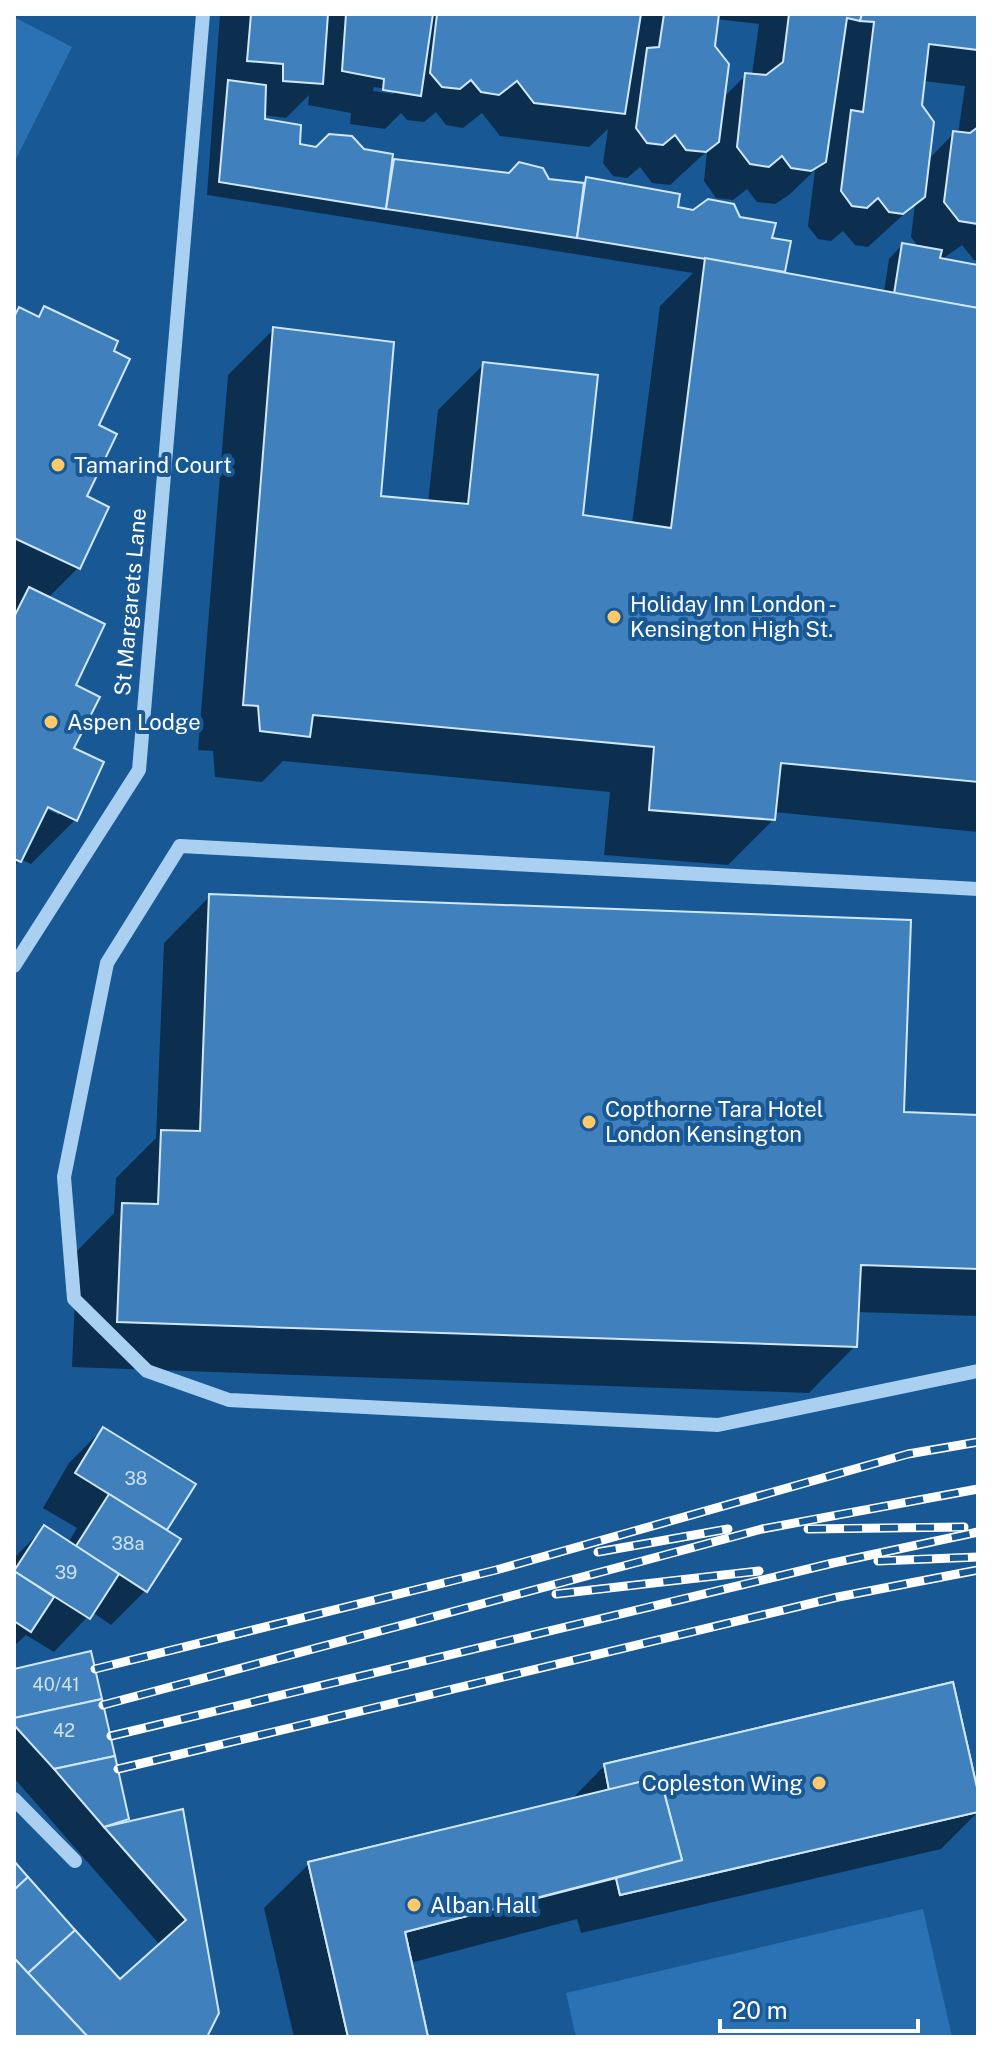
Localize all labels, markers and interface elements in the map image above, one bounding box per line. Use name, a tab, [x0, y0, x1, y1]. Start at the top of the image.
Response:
place label: Tamarind Court	[74, 452, 232, 478]
marker: Tamarind Court	[49, 456, 67, 474]
street label: St Margarets Lane	[109, 507, 151, 697]
place label: Holiday Inn London - Kensington High St.	[630, 591, 837, 642]
marker: Holiday Inn London - Kensington High St.	[605, 608, 623, 626]
place label: Aspen Lodge	[67, 709, 201, 735]
marker: Aspen Lodge	[42, 713, 60, 731]
place label: Copthorne Tara Hotel London Kensington	[605, 1096, 823, 1147]
marker: Copthorne Tara Hotel London Kensington	[580, 1113, 598, 1131]
house number: 38	[125, 1468, 147, 1489]
house number: 38a	[112, 1533, 144, 1554]
house number: 39	[55, 1562, 77, 1583]
house number: 40/41	[32, 1674, 80, 1695]
house number: 42	[53, 1720, 75, 1741]
place label: Copleston Wing	[642, 1770, 803, 1796]
marker: Copleston Wing	[810, 1774, 828, 1792]
place label: Alban Hall	[430, 1892, 537, 1918]
marker: Alban Hall	[405, 1896, 423, 1914]
scale bar	[720, 1983, 918, 2033]
text: 20 m	[732, 1996, 788, 2024]

